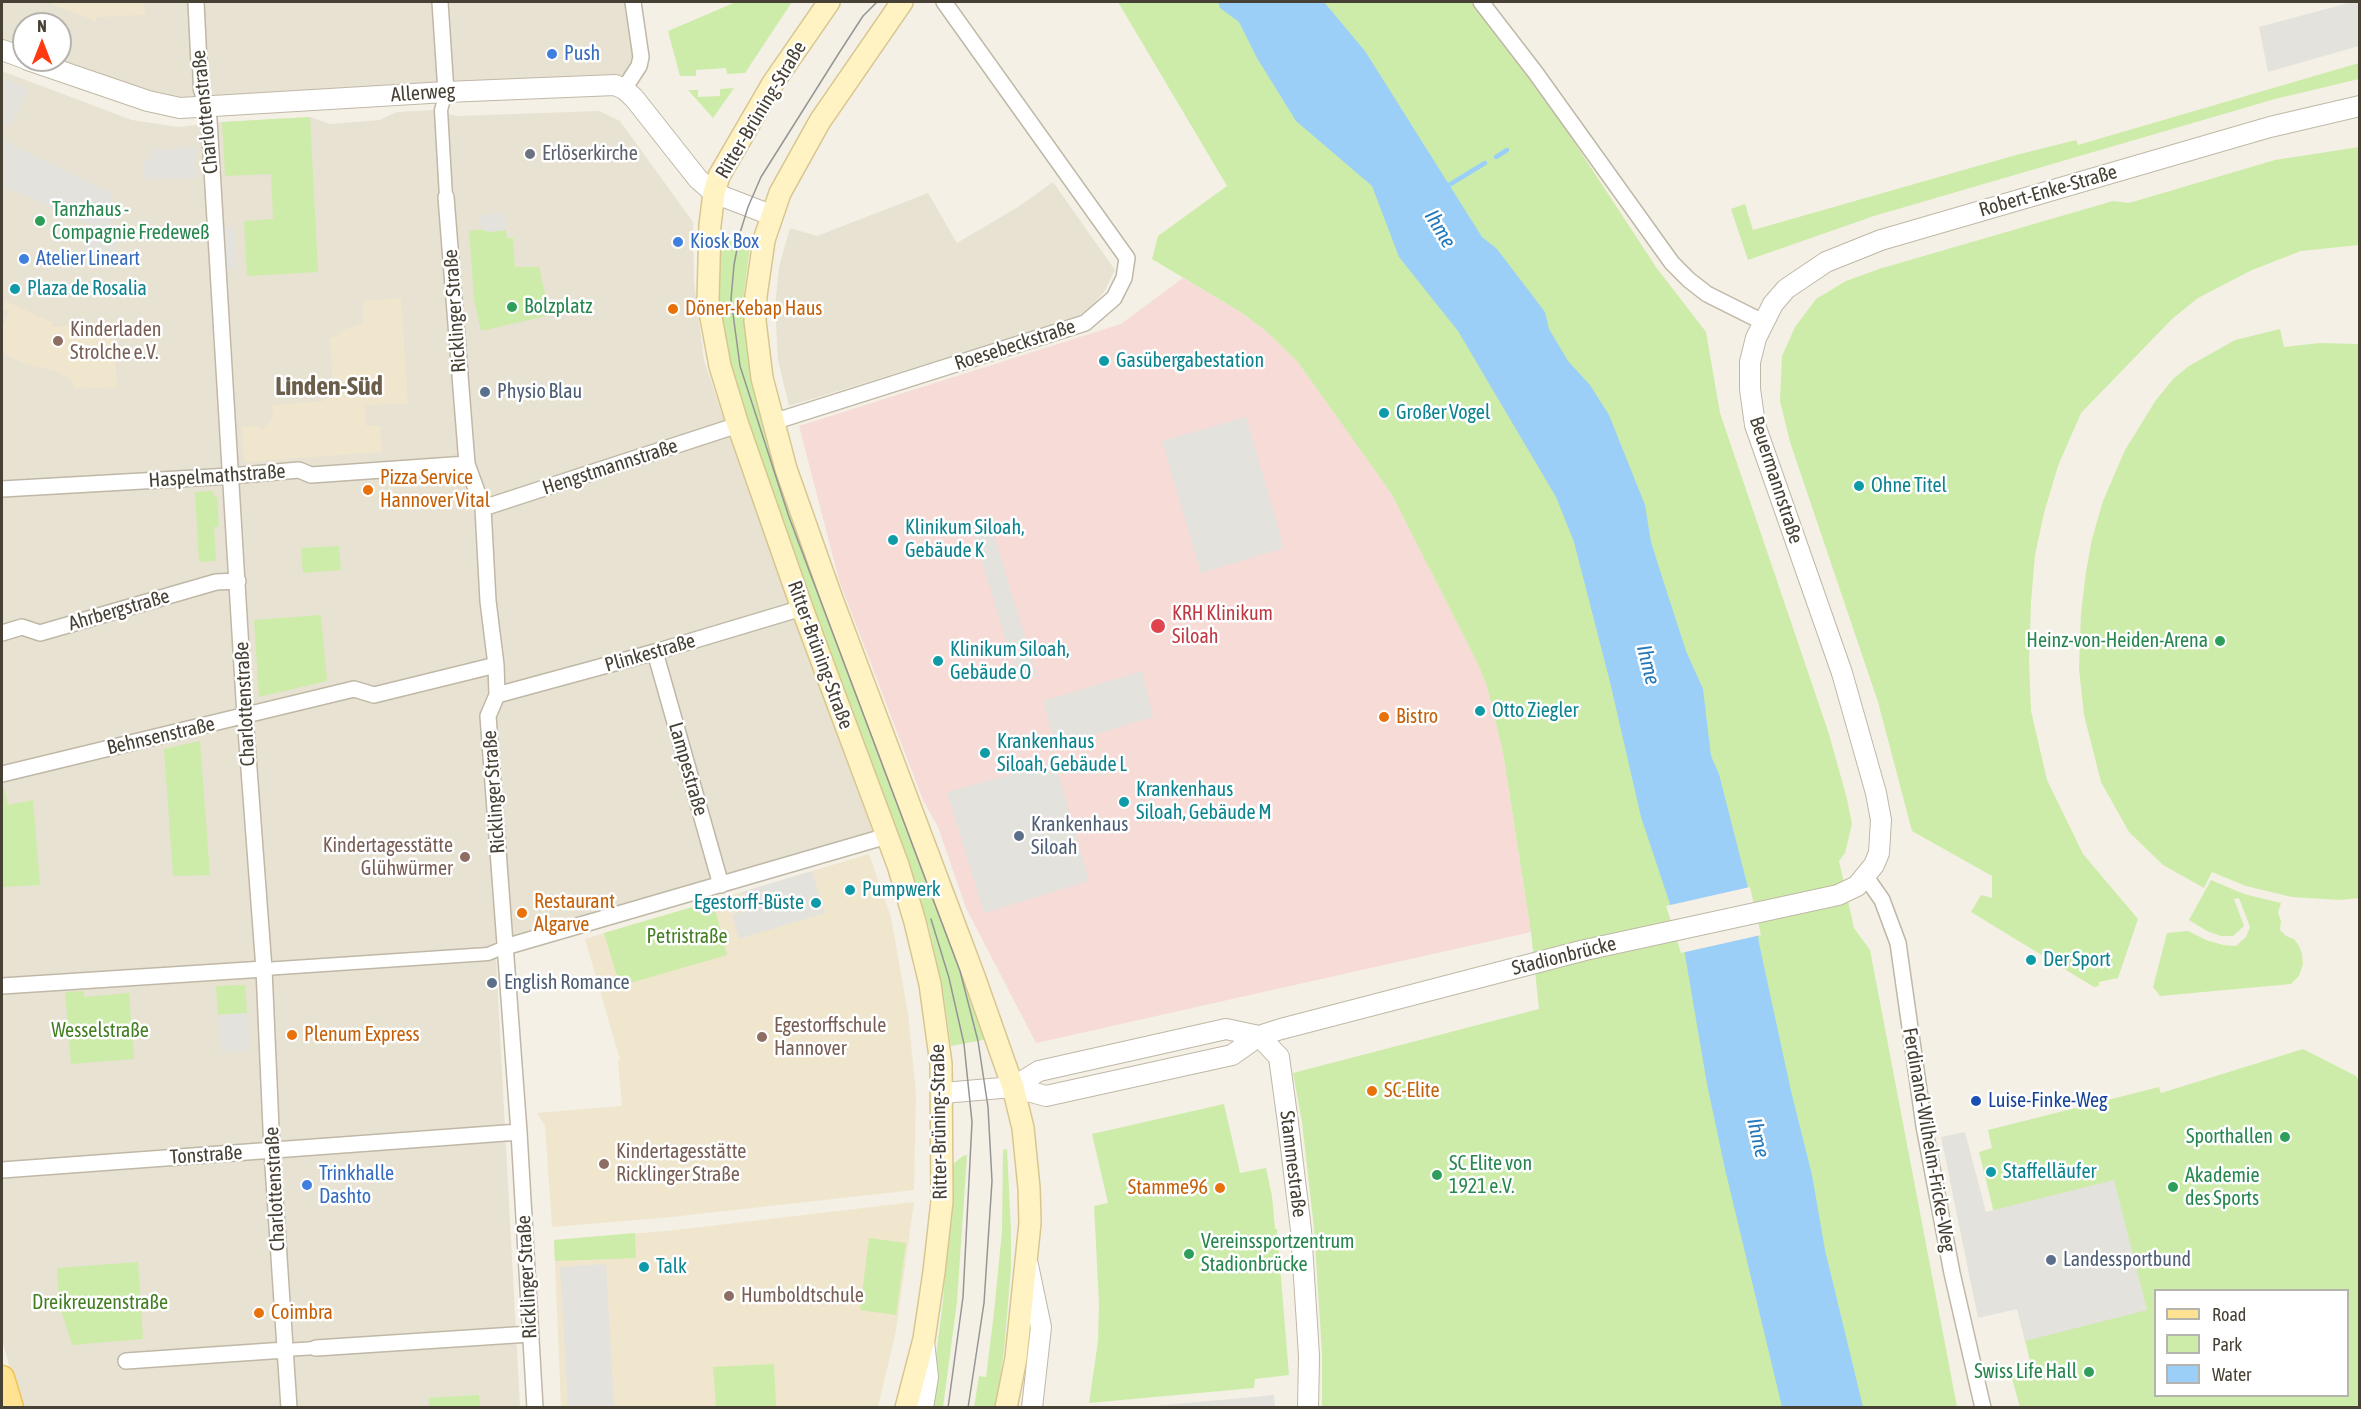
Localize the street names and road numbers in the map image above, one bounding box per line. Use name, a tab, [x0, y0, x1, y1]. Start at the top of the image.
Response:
street label: Ritter-Brüning-Straße	[711, 37, 811, 183]
street label: Charlottenstraße	[187, 49, 223, 175]
street label: Allerweg	[390, 79, 456, 107]
street label: Robert-Enke-Straße	[1976, 160, 2120, 222]
street label: Ricklinger Straße	[439, 248, 471, 374]
street label: Roesebeckstraße	[952, 314, 1078, 376]
street label: Beuermannstraße	[1744, 413, 1808, 547]
street label: Hengstmannstraße	[539, 434, 681, 500]
street label: Haspelmathstraße	[148, 459, 286, 493]
street label: Ritter-Brüning-Straße	[782, 578, 858, 732]
street label: Ahrbergstraße	[66, 584, 172, 636]
street label: Plinkestraße	[602, 629, 698, 677]
street label: Charlottenstraße	[230, 641, 260, 767]
street label: Behnsenstraße	[105, 712, 217, 760]
street label: Lampestraße	[663, 720, 713, 818]
street label: Ricklinger Straße	[478, 729, 510, 855]
street label: Stadionbrücke	[1509, 931, 1619, 981]
street label: Ferdinand-Wilhelm-Fricke-Weg	[1897, 1026, 1961, 1254]
street label: Ritter-Brüning-Straße	[926, 1044, 952, 1200]
street label: Stammestraße	[1275, 1109, 1311, 1219]
street label: Charlottenstraße	[260, 1126, 290, 1252]
street label: Tonstraße	[169, 1140, 243, 1170]
street label: Ricklinger Straße	[512, 1215, 542, 1339]

